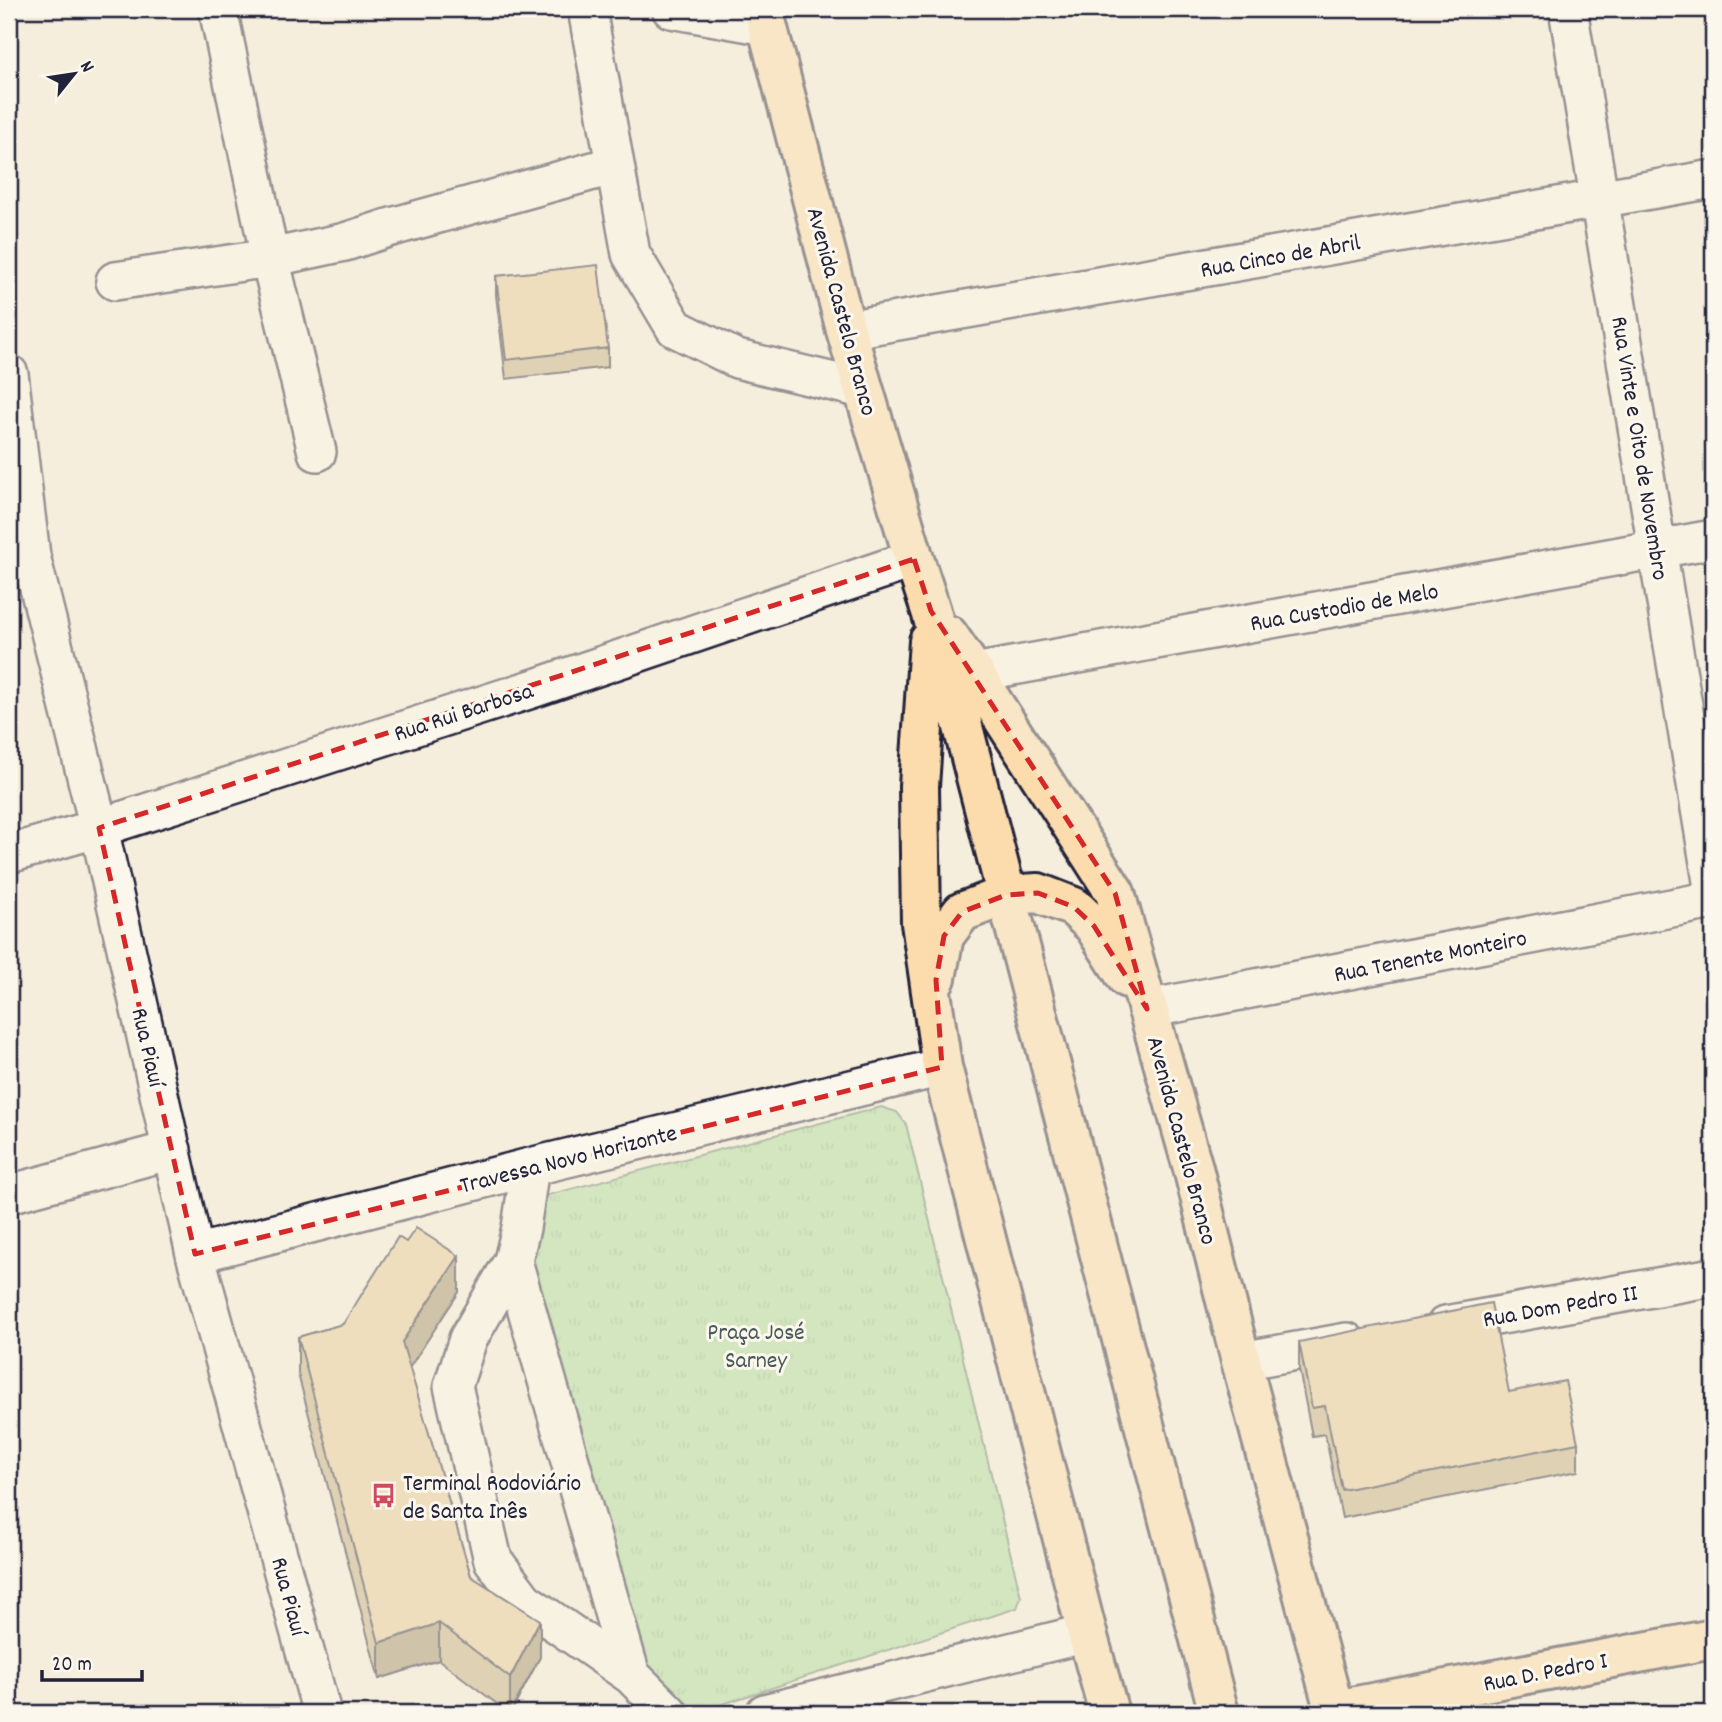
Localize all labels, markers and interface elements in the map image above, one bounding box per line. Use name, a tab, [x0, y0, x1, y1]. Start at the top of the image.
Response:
north arrow	[38, 38, 108, 108]
text: N	[72, 56, 100, 78]
street label: Avenida Castelo Branco	[796, 204, 884, 420]
street label: Rua Cinco de Abril	[1198, 227, 1363, 289]
street label: Rua Vinte e Oito de Novembro	[1600, 314, 1676, 583]
street label: Rua Custodio de Melo	[1248, 576, 1441, 642]
street label: Rua Rui Barbosa	[390, 675, 539, 752]
street label: Rua Tenente Monteiro	[1331, 923, 1530, 993]
street label: Rua Piauí	[121, 1005, 172, 1092]
street label: Avenida Castelo Branco	[1136, 1033, 1224, 1249]
street label: Travessa Novo Horizonte	[457, 1117, 681, 1204]
street label: Rua Dom Pedro II	[1481, 1278, 1641, 1338]
park label: Praça José Sarney	[707, 1317, 805, 1379]
place label: Terminal Rodoviário de Santa Inês	[403, 1468, 581, 1530]
bus stop icon: Terminal Rodoviário de Santa Inês	[369, 1482, 397, 1510]
street label: Rua Piauí	[260, 1554, 314, 1641]
scale bar	[42, 1638, 142, 1682]
street label: Rua D. Pedro I	[1481, 1645, 1611, 1703]
text: 20 m	[52, 1651, 92, 1681]

